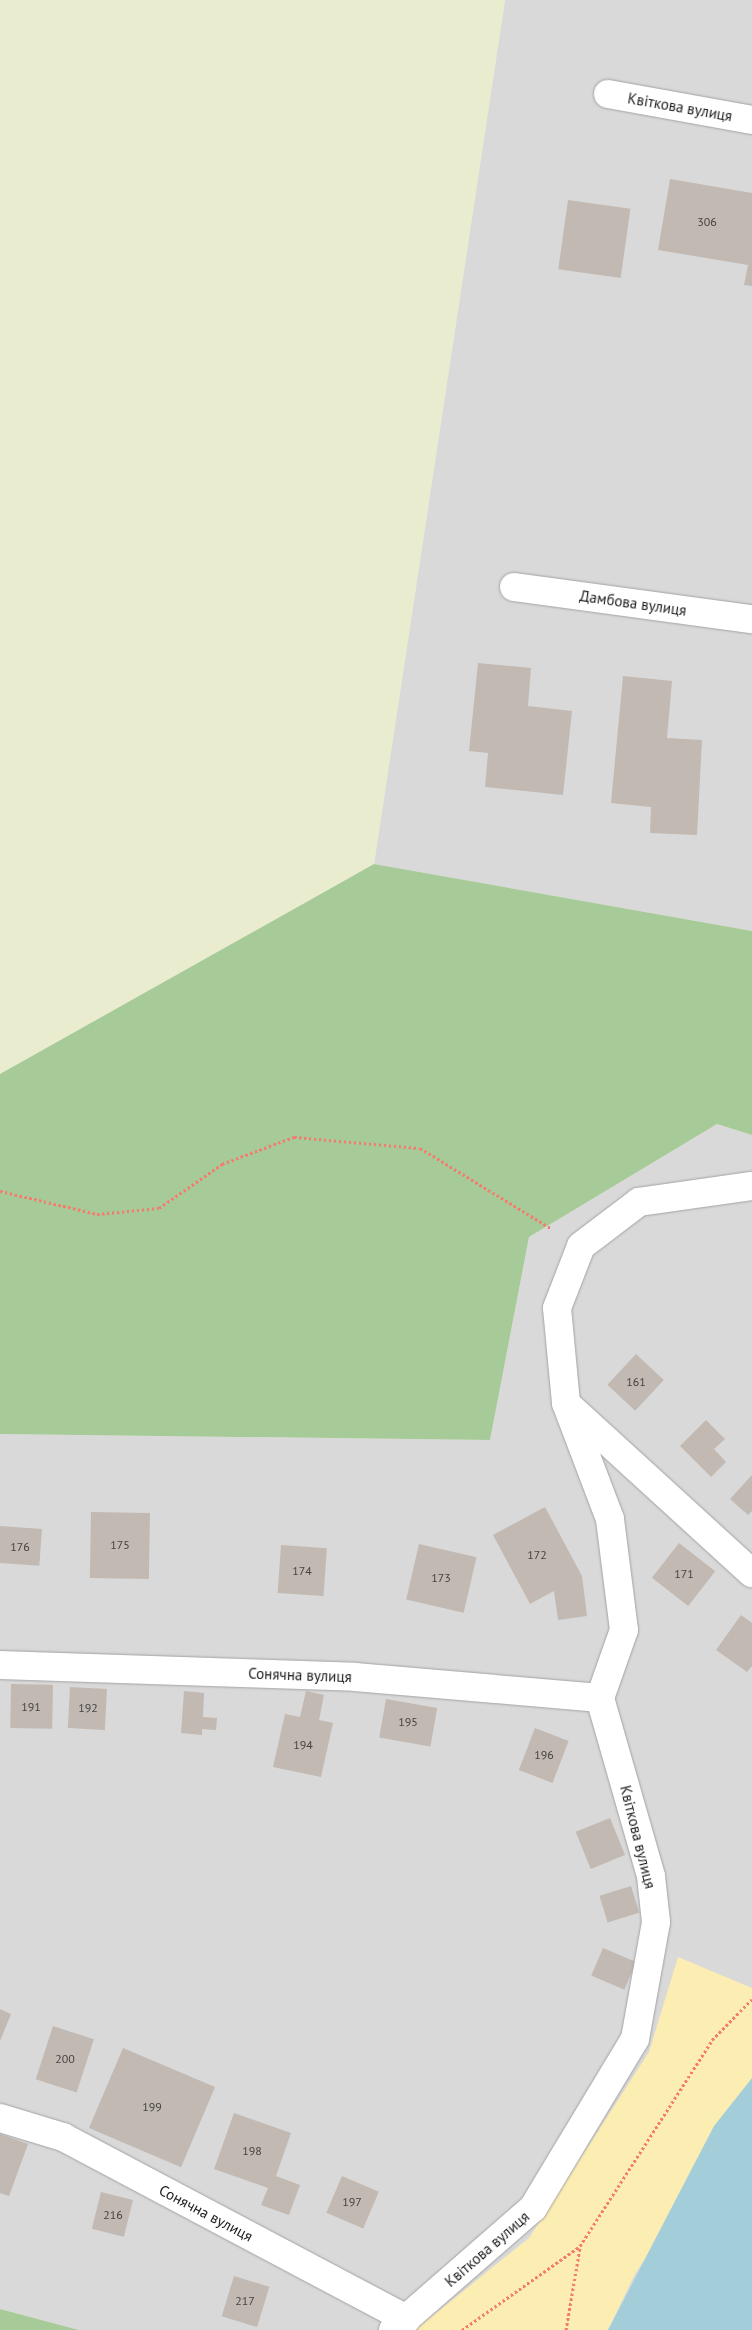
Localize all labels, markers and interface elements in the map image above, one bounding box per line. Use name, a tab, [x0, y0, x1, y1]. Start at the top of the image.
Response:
street label: Квіткова вулиця	[626, 89, 734, 125]
house number: 306	[697, 215, 717, 229]
street label: Дамбова вулиця	[579, 587, 687, 619]
house number: 161	[626, 1375, 646, 1389]
house number: 175	[110, 1538, 130, 1552]
house number: 176	[10, 1540, 30, 1554]
house number: 172	[527, 1548, 547, 1562]
house number: 174	[292, 1564, 312, 1578]
house number: 171	[674, 1567, 694, 1581]
house number: 173	[431, 1571, 451, 1585]
street label: Сонячна вулиця	[248, 1664, 352, 1686]
house number: 191	[21, 1700, 41, 1714]
house number: 192	[78, 1701, 98, 1715]
house number: 195	[398, 1715, 418, 1729]
house number: 194	[293, 1738, 313, 1752]
house number: 196	[534, 1748, 554, 1762]
street label: Квіткова вулиця	[616, 1783, 660, 1891]
house number: 200	[55, 2052, 75, 2066]
house number: 199	[142, 2100, 162, 2114]
house number: 198	[242, 2144, 262, 2158]
street label: Сонячна вулиця	[156, 2181, 256, 2245]
house number: 197	[342, 2195, 362, 2209]
street label: Квіткова вулиця	[441, 2207, 533, 2291]
house number: 216	[103, 2208, 123, 2222]
house number: 217	[235, 2294, 255, 2308]

